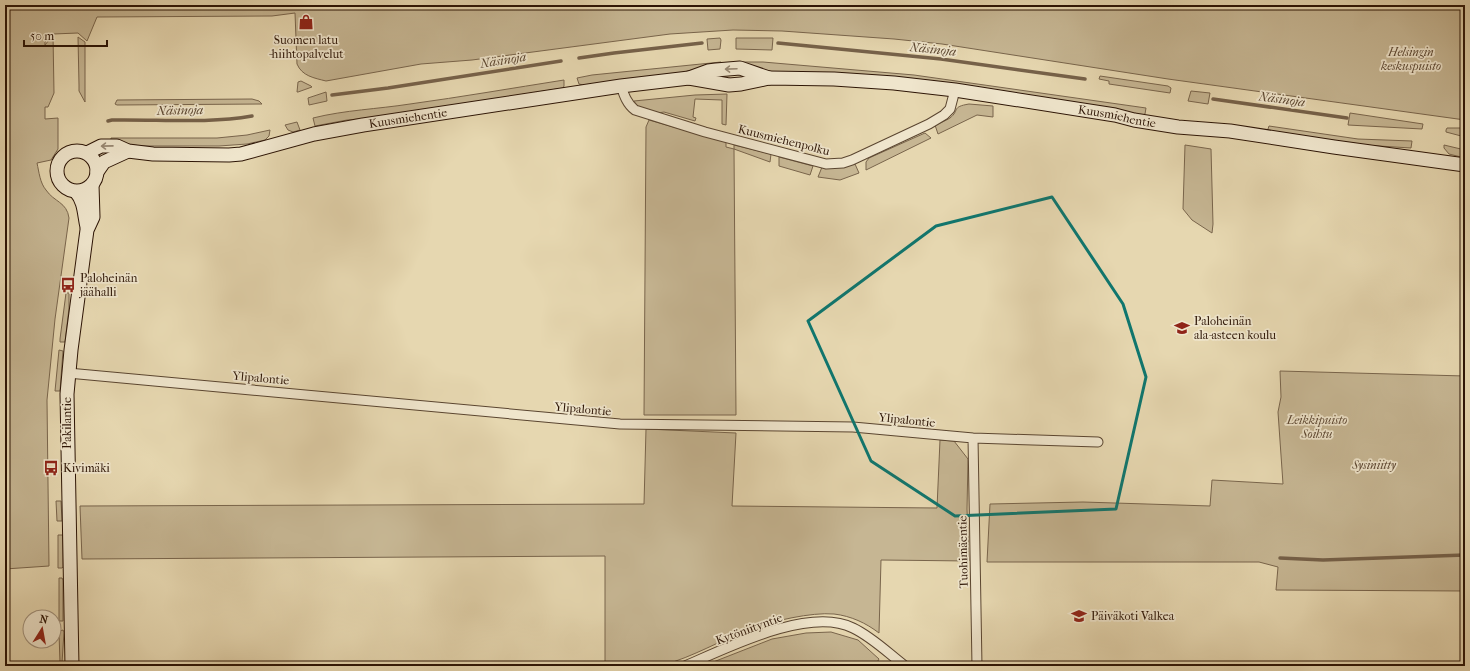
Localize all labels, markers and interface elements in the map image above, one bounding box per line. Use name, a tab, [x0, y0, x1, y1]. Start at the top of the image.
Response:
shop icon: Suomen latu -hiihtopalvelut	[297, 13, 315, 31]
scale bar	[24, 22, 107, 48]
text: 50 m	[30, 29, 54, 43]
place label: Suomen latu -hiihtopalvelut	[268, 33, 344, 61]
water label: Näsinoja	[908, 39, 957, 59]
park label: Helsingin keskuspuisto	[1380, 45, 1441, 73]
water label: Näsinoja	[478, 49, 527, 71]
one-way arrow	[725, 65, 738, 72]
water label: Näsinoja	[1257, 88, 1306, 110]
water label: Näsinoja	[156, 102, 204, 118]
street label: Kuusmiehentie	[1077, 102, 1157, 130]
street label: Kuusmiehentie	[368, 105, 448, 131]
street label: Kuusmiehenpolku	[737, 122, 832, 158]
one-way arrow	[101, 142, 114, 150]
place label: Paloheinän jäähalli	[79, 271, 138, 299]
bus stop icon: Paloheinän jäähalli	[59, 276, 77, 294]
place label: Paloheinän ala-asteen koulu	[1194, 314, 1276, 342]
school or university icon: Paloheinän ala-asteen koulu	[1173, 319, 1191, 337]
street label: Ylipalontie	[231, 368, 290, 387]
street label: Pakilantie	[60, 397, 74, 449]
street label: Ylipalontie	[553, 399, 612, 418]
street label: Ylipalontie	[877, 410, 936, 430]
park label: Leikkipuisto Soihtu	[1286, 413, 1347, 441]
park label: Sysiniitty	[1351, 458, 1397, 472]
bus stop icon: Kivimäki	[42, 459, 60, 477]
place label: Kivimäki	[63, 461, 110, 475]
street label: Tuohimäentie	[955, 515, 971, 589]
school or university icon: Päiväkoti Valkea	[1070, 607, 1088, 625]
north arrow	[22, 609, 62, 649]
place label: Päiväkoti Valkea	[1091, 609, 1175, 623]
street label: Kytöniityntie	[714, 610, 784, 648]
text: N	[38, 612, 50, 627]

